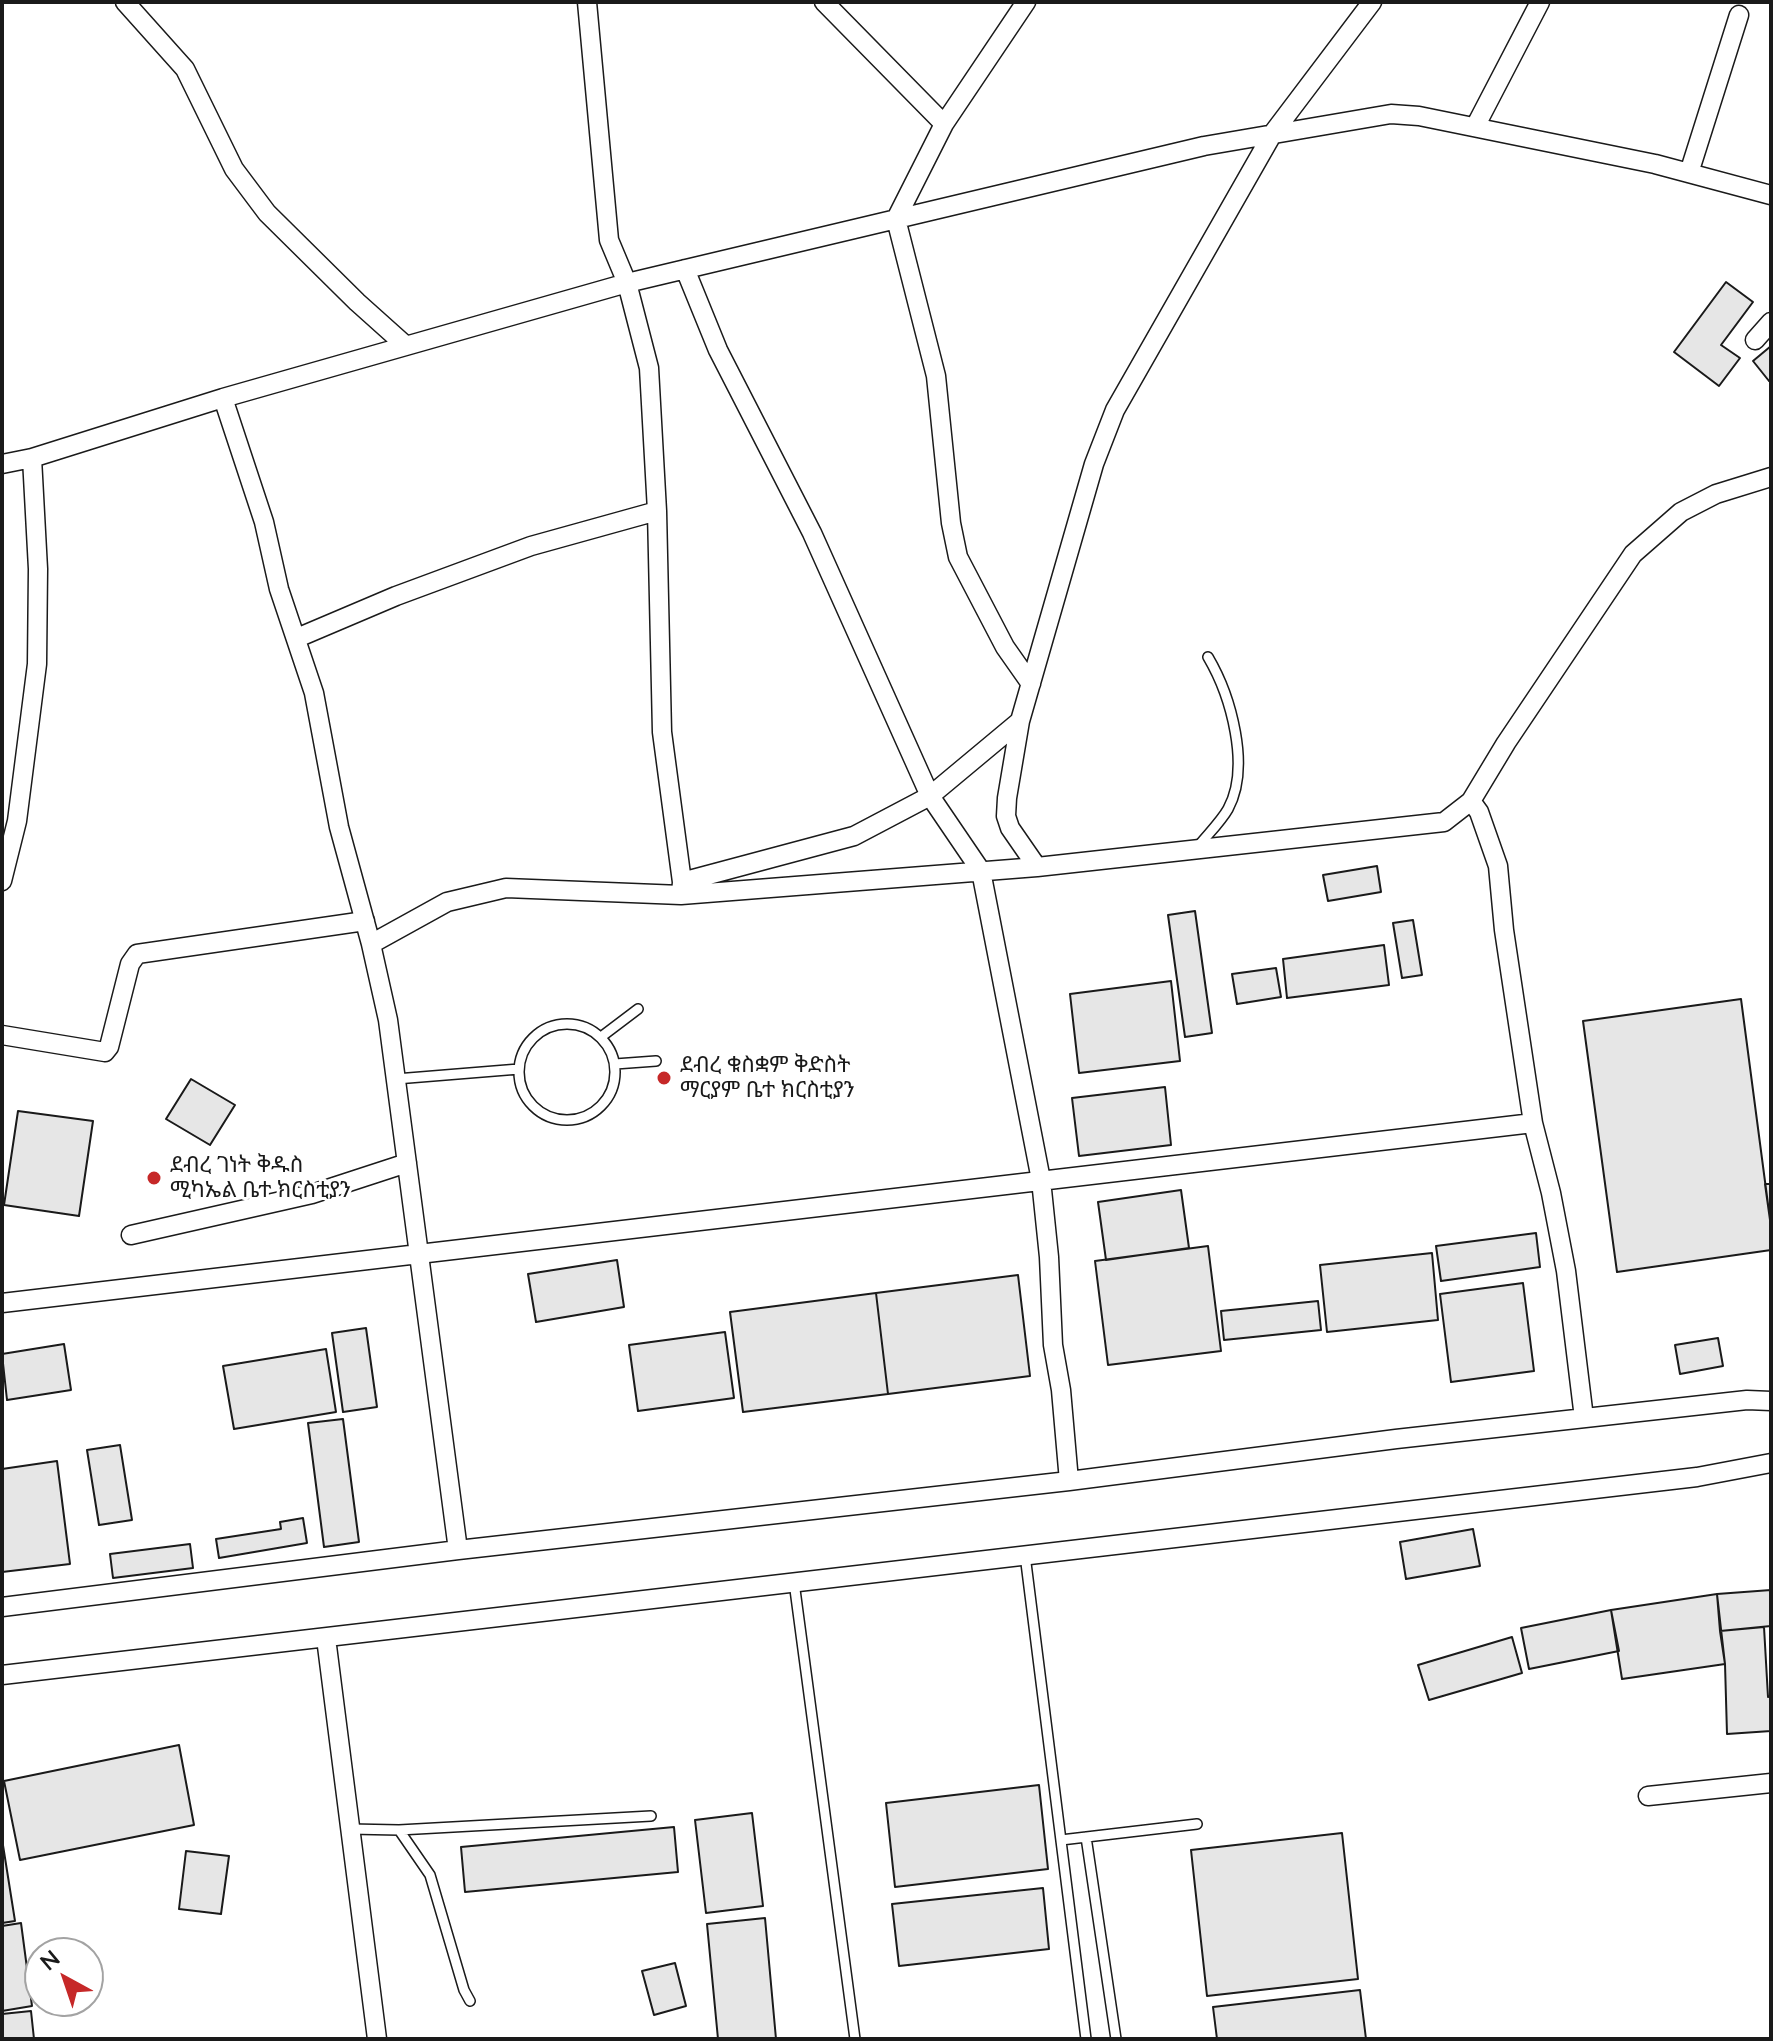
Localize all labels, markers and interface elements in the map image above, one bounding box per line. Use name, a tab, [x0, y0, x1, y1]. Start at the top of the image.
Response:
place label: ደብረ ቁስቋም ቅድስት ማርያም ቤተ ክርስቲያን	[680, 1052, 854, 1104]
marker: ደብረ ቁስቋም ቅድስት ማርያም ቤተ ክርስቲያን	[655, 1069, 673, 1087]
place label: ደብረ ገነት ቅዱስ ሚካኤል ቤተ ክርስቲያን	[170, 1152, 351, 1204]
marker: ደብረ ገነት ቅዱስ ሚካኤል ቤተ ክርስቲያን	[145, 1169, 163, 1187]
north arrow	[24, 1937, 104, 2017]
text: N	[34, 1944, 65, 1976]

